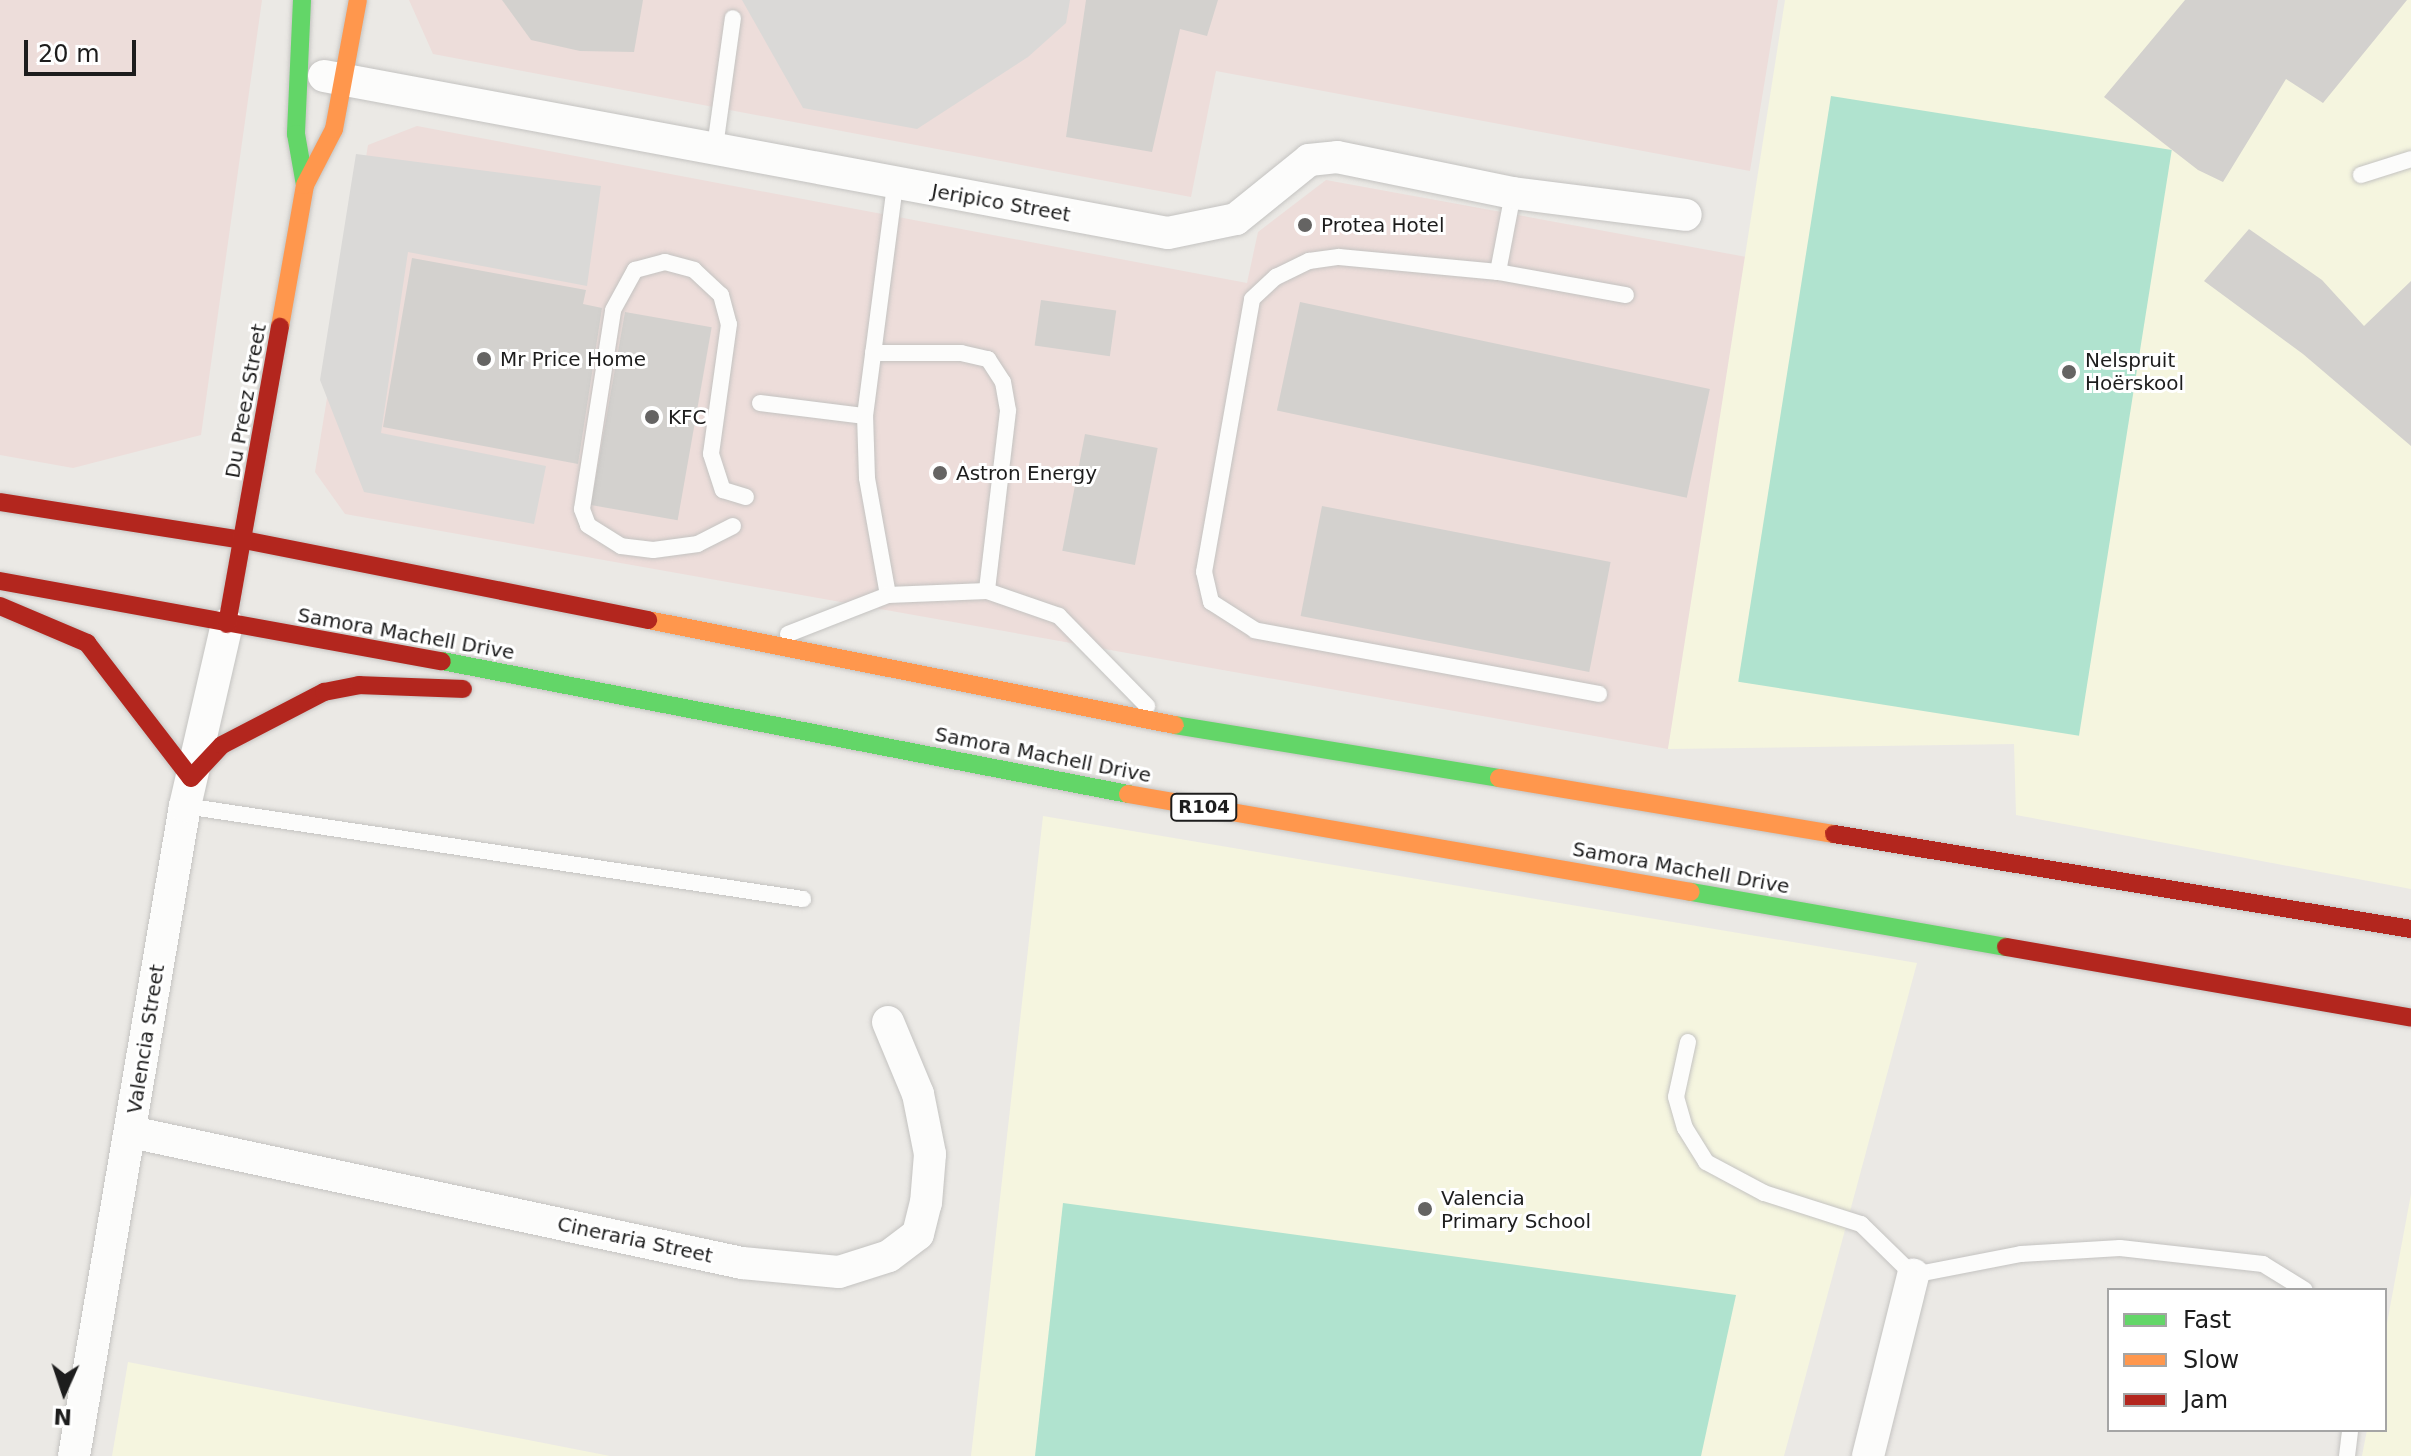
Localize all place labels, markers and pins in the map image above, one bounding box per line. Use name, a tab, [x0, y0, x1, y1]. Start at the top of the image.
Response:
place label: Protea Hotel	[1321, 213, 1444, 237]
marker: Protea Hotel	[1296, 216, 1314, 234]
place label: Mr Price Home	[500, 347, 646, 371]
place label: Nelspruit Hoërskool	[2085, 348, 2184, 395]
marker: Mr Price Home	[475, 350, 493, 368]
marker: Nelspruit Hoërskool	[2060, 363, 2078, 381]
place label: KFC	[668, 405, 707, 429]
marker: KFC	[643, 408, 661, 426]
place label: Astron Energy	[956, 461, 1097, 485]
marker: Astron Energy	[931, 464, 949, 482]
place label: Valencia Primary School	[1441, 1186, 1591, 1233]
marker: Valencia Primary School	[1416, 1200, 1434, 1218]

